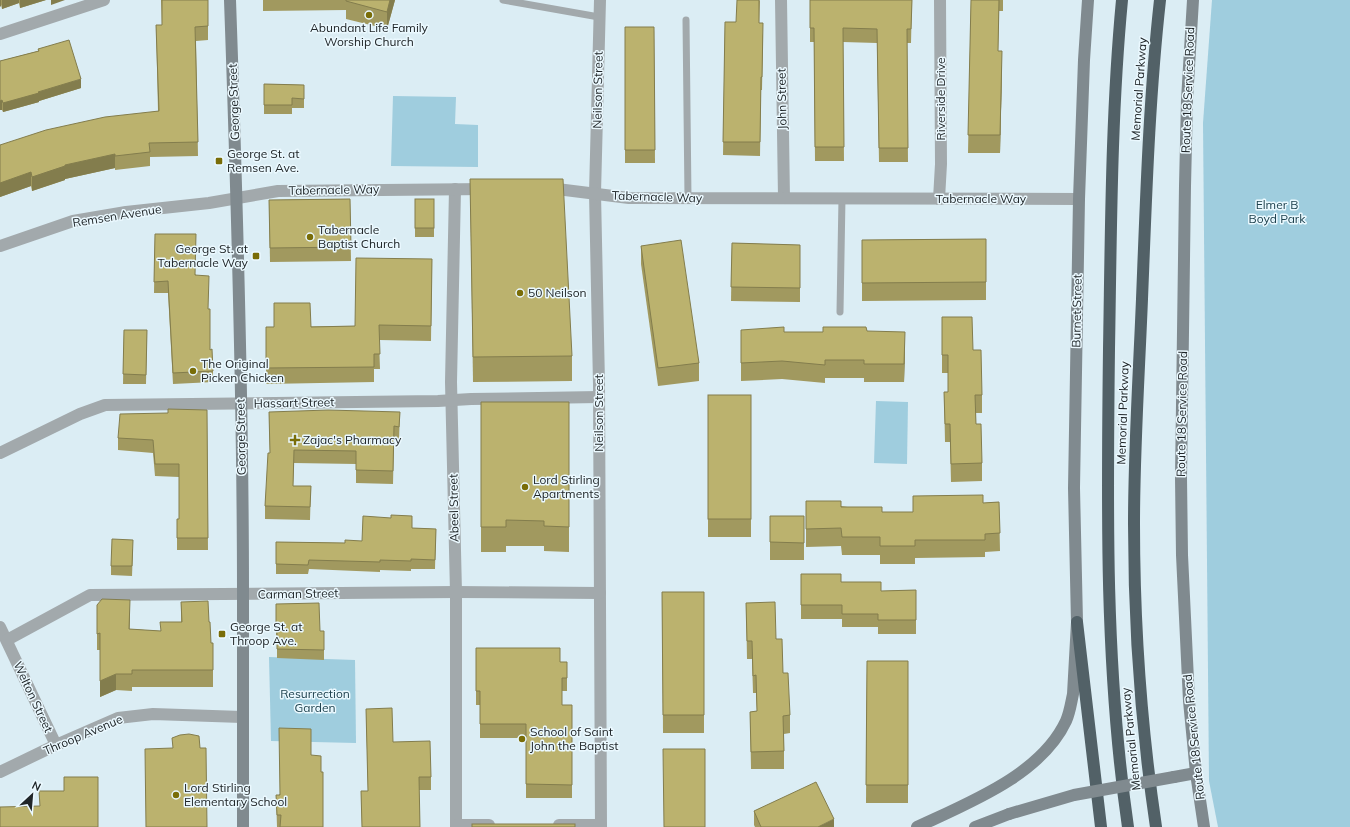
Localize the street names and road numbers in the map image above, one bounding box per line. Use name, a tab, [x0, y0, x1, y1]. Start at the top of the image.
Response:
street label: Route 18 Service Road	[1178, 27, 1197, 153]
street label: Memorial Parkway	[1127, 36, 1150, 141]
street label: Neilson Street	[589, 51, 606, 129]
street label: Riverside Drive	[933, 58, 948, 140]
street label: George Street	[225, 64, 242, 141]
street label: John Street	[773, 68, 790, 130]
street label: Tabernacle Way	[289, 181, 380, 198]
street label: Tabernacle Way	[612, 187, 703, 206]
street label: Tabernacle Way	[936, 191, 1027, 206]
street label: Remsen Avenue	[71, 201, 162, 230]
street label: Burnet Street	[1068, 274, 1085, 348]
street label: Route 18 Service Road	[1173, 351, 1190, 477]
street label: Memorial Parkway	[1113, 360, 1132, 465]
street label: Neilson Street	[591, 374, 606, 452]
street label: Hassart Street	[254, 394, 334, 411]
street label: George Street	[232, 399, 249, 475]
street label: Abeel Street	[445, 474, 462, 542]
street label: Carman Street	[258, 585, 338, 602]
street label: Welton Street	[11, 659, 56, 735]
street label: Route 18 Service Road	[1179, 674, 1208, 801]
street label: Memorial Parkway	[1118, 686, 1143, 791]
street label: Throop Avenue	[41, 711, 125, 758]

